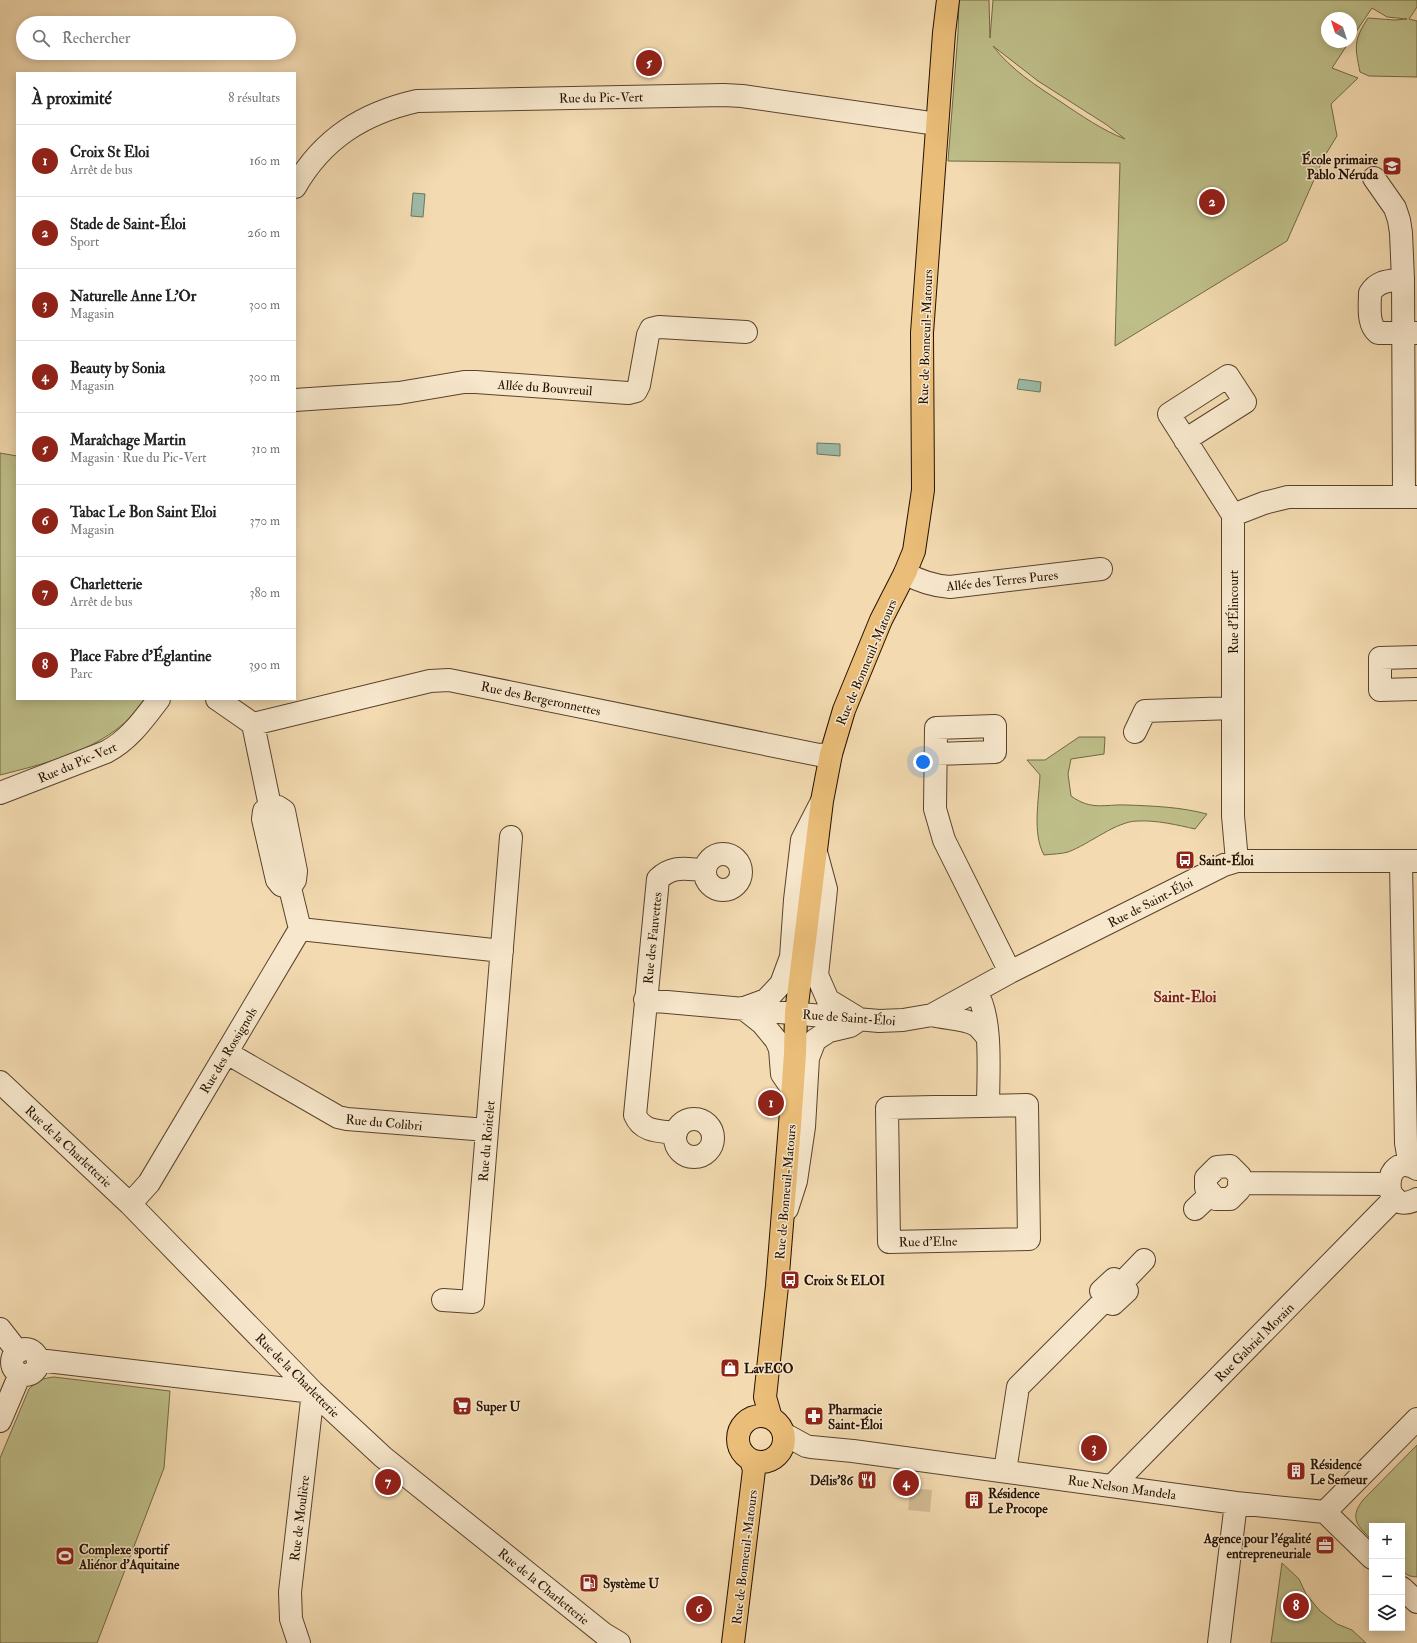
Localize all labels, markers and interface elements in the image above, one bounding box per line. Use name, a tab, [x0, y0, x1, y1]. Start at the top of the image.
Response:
north arrow	[1321, 12, 1357, 48]
search box	[16, 16, 296, 60]
icon: search	[30, 27, 52, 49]
text: Rechercher	[62, 29, 130, 48]
pin: 5	[636, 48, 662, 78]
text: À proximité	[32, 88, 112, 109]
street label: Rue du Pic-Vert	[559, 89, 643, 107]
text: 8 résultats	[228, 90, 280, 106]
text: Croix St Eloi	[70, 143, 149, 162]
place label: École primaire Pablo Néruda	[1302, 150, 1379, 183]
text: 1	[43, 153, 47, 169]
text: 160 m	[249, 153, 280, 169]
school or university icon: École primaire Pablo Néruda	[1381, 155, 1403, 177]
text: Arrêt de bus	[70, 162, 132, 178]
pin: 2	[1199, 187, 1225, 217]
text: Stade de Saint-Éloi	[70, 215, 186, 234]
text: 2	[42, 225, 48, 241]
text: 260 m	[247, 225, 280, 241]
text: Sport	[70, 234, 99, 250]
street label: Rue de Bonneuil-Matours	[916, 268, 936, 405]
text: Naturelle Anne L'Or	[70, 287, 196, 306]
text: 3	[43, 297, 48, 313]
text: 300 m	[249, 297, 280, 313]
text: Magasin	[70, 306, 114, 322]
text: Beauty by Sonia	[70, 359, 165, 378]
text: 4	[41, 369, 49, 385]
text: 300 m	[249, 369, 280, 385]
street label: Allée du Bouvreuil	[496, 377, 594, 399]
text: Magasin	[70, 378, 114, 394]
text: Maraîchage Martin	[70, 431, 186, 450]
text: 5	[42, 441, 48, 457]
text: 310 m	[251, 441, 280, 457]
text: Magasin · Rue du Pic-Vert	[70, 450, 206, 466]
text: Tabac Le Bon Saint Eloi	[70, 503, 217, 522]
text: 6	[42, 513, 48, 529]
text: 370 m	[250, 513, 280, 529]
text: Magasin	[70, 522, 114, 538]
street label: Allée des Terres Pures	[944, 567, 1059, 595]
street label: Rue d'Élincourt	[1225, 570, 1242, 654]
text: Charletterie	[70, 575, 142, 594]
text: 7	[42, 585, 48, 601]
text: 380 m	[249, 585, 280, 601]
text: Arrêt de bus	[70, 594, 132, 610]
street label: Rue de Bonneuil-Matours	[833, 596, 901, 728]
text: Place Fabre d'Églantine	[70, 647, 212, 666]
text: 8	[42, 657, 48, 673]
text: 390 m	[249, 657, 280, 673]
text: Parc	[70, 666, 93, 682]
street label: Rue des Bergeronnettes	[480, 678, 603, 720]
street label: Rue du Pic-Vert	[35, 739, 119, 787]
your location	[913, 752, 933, 772]
bus stop icon: Saint-Éloi	[1174, 849, 1196, 871]
place label: Saint-Éloi	[1199, 851, 1254, 869]
street label: Rue de Saint-Éloi	[1105, 873, 1196, 931]
street label: Rue des Fauvettes	[640, 891, 666, 985]
district label: Saint-Eloi	[1153, 988, 1217, 1007]
street label: Rue des Rossignols	[197, 1004, 261, 1097]
street label: Rue de Saint-Éloi	[802, 1006, 897, 1029]
pin: 1	[758, 1088, 784, 1118]
street label: Rue du Roitelet	[475, 1100, 499, 1182]
street label: Rue de la Charletterie	[22, 1102, 115, 1191]
street label: Rue du Colibri	[345, 1112, 424, 1134]
street label: Rue de Bonneuil-Matours	[772, 1123, 800, 1260]
street label: Rue d'Elne	[899, 1233, 958, 1251]
bus stop icon: Croix St ELOI	[779, 1269, 801, 1291]
place label: Croix St ELOI	[804, 1273, 886, 1289]
street label: Rue Gabriel Morain	[1212, 1300, 1298, 1386]
street label: Rue de la Charletterie	[252, 1330, 343, 1422]
shop icon: LavECO	[719, 1357, 741, 1379]
place label: LavECO	[744, 1361, 794, 1377]
supermarket icon: Super U	[451, 1395, 473, 1417]
place label: Super U	[476, 1399, 520, 1416]
place label: Pharmacie Saint-Éloi	[828, 1402, 883, 1433]
pharmacy icon: Pharmacie Saint-Éloi	[803, 1405, 825, 1427]
pin: 3	[1081, 1433, 1107, 1463]
place label: Résidence Le Semeur	[1310, 1457, 1368, 1488]
building icon: Résidence Le Semeur	[1285, 1460, 1307, 1482]
pin: 7	[375, 1467, 401, 1497]
pin: 4	[893, 1468, 919, 1498]
restaurant icon: Délis'86	[856, 1469, 878, 1491]
street label: Rue Nelson Mandela	[1067, 1472, 1178, 1504]
place label: Délis'86	[810, 1473, 854, 1489]
street label: Rue de Moulière	[287, 1474, 313, 1562]
place label: Résidence Le Procope	[988, 1486, 1048, 1518]
street label: Rue de Bonneuil-Matours	[729, 1488, 761, 1625]
building icon: Résidence Le Procope	[963, 1489, 985, 1511]
map controls	[1369, 1523, 1405, 1631]
button: +	[1369, 1523, 1405, 1559]
place label: Agence pour l'égalité entrepreneuriale	[1203, 1531, 1312, 1563]
office icon: Agence pour l'égalité entrepreneuriale	[1314, 1534, 1336, 1556]
place label: Complexe sportif Aliénor d'Aquitaine	[78, 1542, 180, 1574]
sports icon: Complexe sportif Aliénor d'Aquitaine	[54, 1545, 76, 1567]
street label: Rue de la Charletterie	[495, 1545, 593, 1629]
button: −	[1369, 1559, 1405, 1595]
fuel station icon: Système U	[578, 1572, 600, 1594]
place label: Système U	[603, 1576, 659, 1593]
pin: 8	[1283, 1591, 1309, 1621]
pin: 6	[686, 1594, 712, 1624]
button: layers	[1369, 1595, 1405, 1631]

